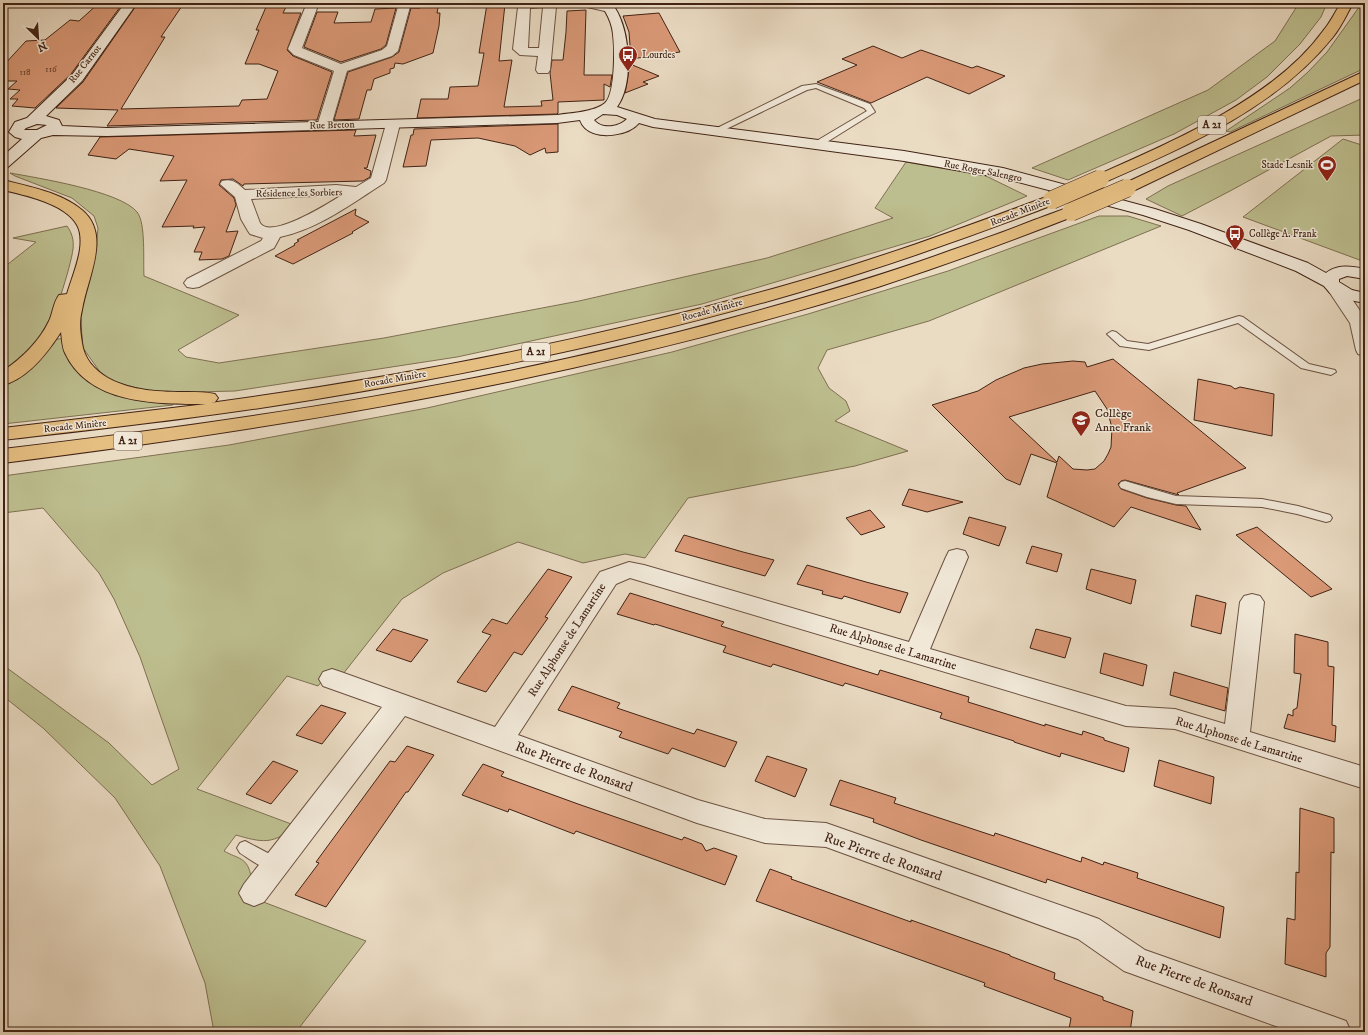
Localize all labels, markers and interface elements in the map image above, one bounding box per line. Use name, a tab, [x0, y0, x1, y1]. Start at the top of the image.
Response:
north arrow	[18, 18, 58, 58]
text: N	[35, 38, 49, 54]
street label: Rue Carnot	[66, 42, 104, 86]
bus stop icon: Lourdes	[617, 44, 639, 72]
place label: Lourdes	[642, 49, 676, 61]
house number: 116	[45, 64, 57, 75]
house number: 118	[19, 67, 31, 78]
road number: A 21	[1198, 116, 1226, 134]
street label: Rue Breton	[309, 118, 356, 132]
sports icon: Stade Lesnik	[1316, 154, 1338, 182]
street label: Rue Roger Salengro	[943, 158, 1023, 184]
place label: Stade Lesnik	[1262, 159, 1313, 171]
street label: Résidence les Sorbiers	[256, 186, 343, 200]
street label: Rocade Minière	[989, 195, 1051, 229]
bus stop icon: Collège A. Frank	[1224, 223, 1246, 251]
place label: Collège A. Frank	[1249, 228, 1317, 240]
street label: Rocade Minière	[680, 296, 744, 324]
road number: A 21	[522, 343, 550, 361]
street label: Rocade Minière	[363, 368, 427, 390]
place label: Collège Anne Frank	[1095, 406, 1151, 435]
school or university icon: Collège Anne Frank	[1070, 409, 1092, 437]
street label: Rocade Minière	[43, 417, 107, 435]
road number: A 21	[114, 432, 142, 450]
street label: Rue Alphonse de Lamartine	[525, 580, 609, 700]
street label: Rue Alphonse de Lamartine	[827, 620, 959, 674]
street label: Rue Alphonse de Lamartine	[1173, 713, 1305, 767]
street label: Rue Pierre de Ronsard	[513, 737, 635, 797]
street label: Rue Pierre de Ronsard	[822, 828, 944, 886]
street label: Rue Pierre de Ronsard	[1133, 951, 1255, 1011]

